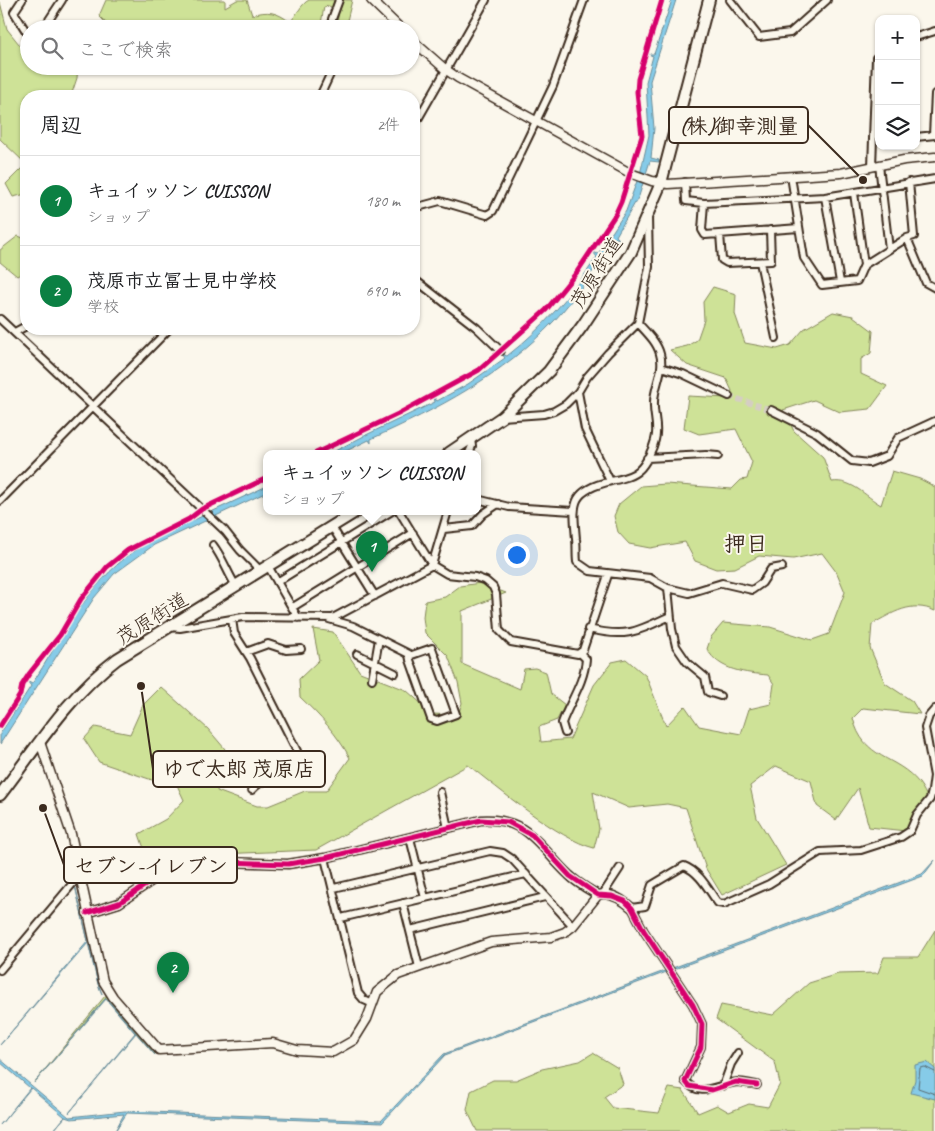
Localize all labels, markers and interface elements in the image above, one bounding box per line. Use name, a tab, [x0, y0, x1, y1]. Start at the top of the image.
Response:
map controls	[875, 15, 920, 150]
button: +	[875, 15, 920, 60]
search box	[20, 20, 420, 75]
icon: search	[38, 34, 66, 62]
text: ここで検索	[78, 38, 173, 62]
button: −	[875, 60, 920, 105]
button: layers	[875, 105, 920, 150]
callout: (株)御幸測量	[669, 107, 808, 143]
text: 周辺	[40, 112, 82, 138]
text: (株)御幸測量	[680, 113, 798, 139]
text: 2件	[377, 115, 400, 135]
text: キュイッソン CUISSON	[87, 179, 268, 203]
text: 1	[52, 191, 60, 211]
text: 180 m	[366, 191, 400, 211]
text: ショップ	[87, 207, 150, 227]
street label: 茂原街道	[565, 232, 628, 313]
text: 茂原市立冨士見中学校	[87, 269, 277, 293]
text: 2	[52, 281, 60, 301]
text: 690 m	[366, 281, 400, 301]
text: 学校	[87, 297, 119, 317]
popup	[263, 450, 481, 515]
text: キュイッソン CUISSON	[281, 461, 463, 485]
text: ショップ	[281, 489, 345, 509]
district label: 押日	[724, 530, 768, 558]
pin: 1	[356, 531, 388, 572]
your location	[504, 542, 530, 568]
street label: 茂原街道	[112, 587, 193, 650]
callout: ゆで太郎 茂原店	[153, 751, 325, 787]
text: ゆで太郎 茂原店	[163, 756, 315, 782]
callout: セブン-イレブン	[64, 847, 237, 883]
text: セブン-イレブン	[74, 853, 228, 879]
pin: 2	[157, 952, 189, 993]

